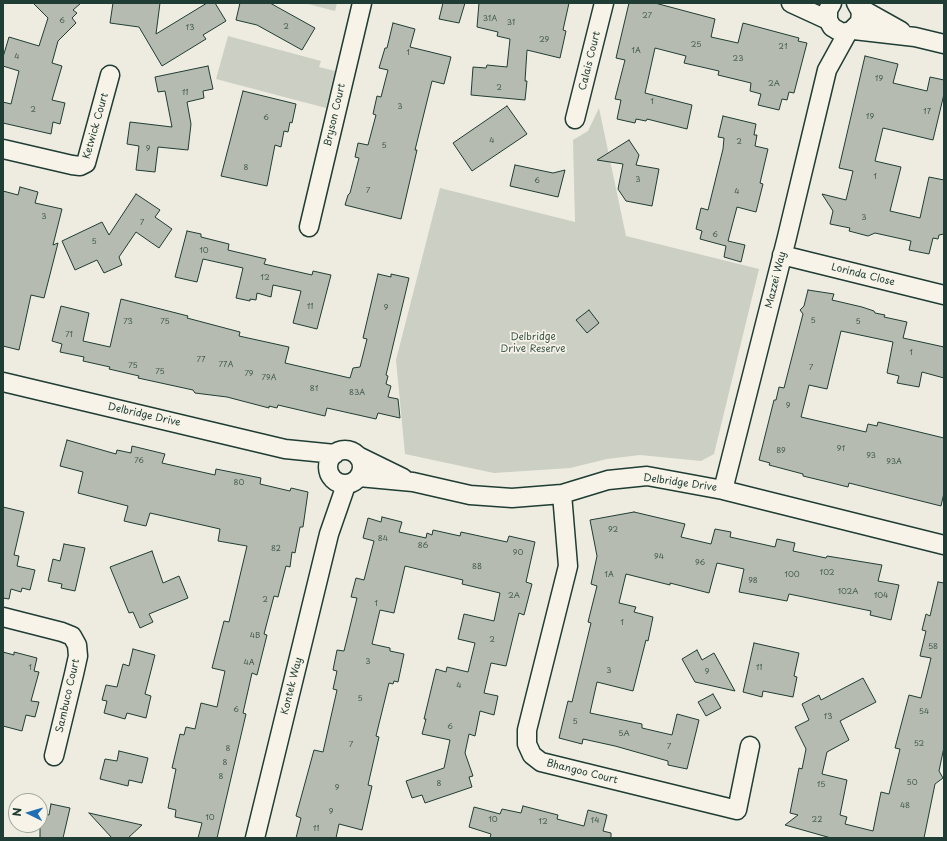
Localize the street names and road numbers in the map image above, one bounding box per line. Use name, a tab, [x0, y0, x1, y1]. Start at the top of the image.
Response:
street label: Calais Court	[577, 30, 603, 92]
street label: Bryson Court	[322, 82, 348, 148]
street label: Ketwick Court	[81, 92, 111, 160]
street label: Mazzei Way	[763, 250, 789, 310]
street label: Lorinda Close	[830, 261, 896, 289]
street label: Delbridge Drive	[106, 401, 182, 429]
street label: Delbridge Drive	[642, 472, 718, 494]
street label: Kontek Way	[279, 656, 305, 716]
street label: Sambuco Court	[54, 658, 82, 734]
street label: Bhangoo Court	[545, 757, 619, 787]

